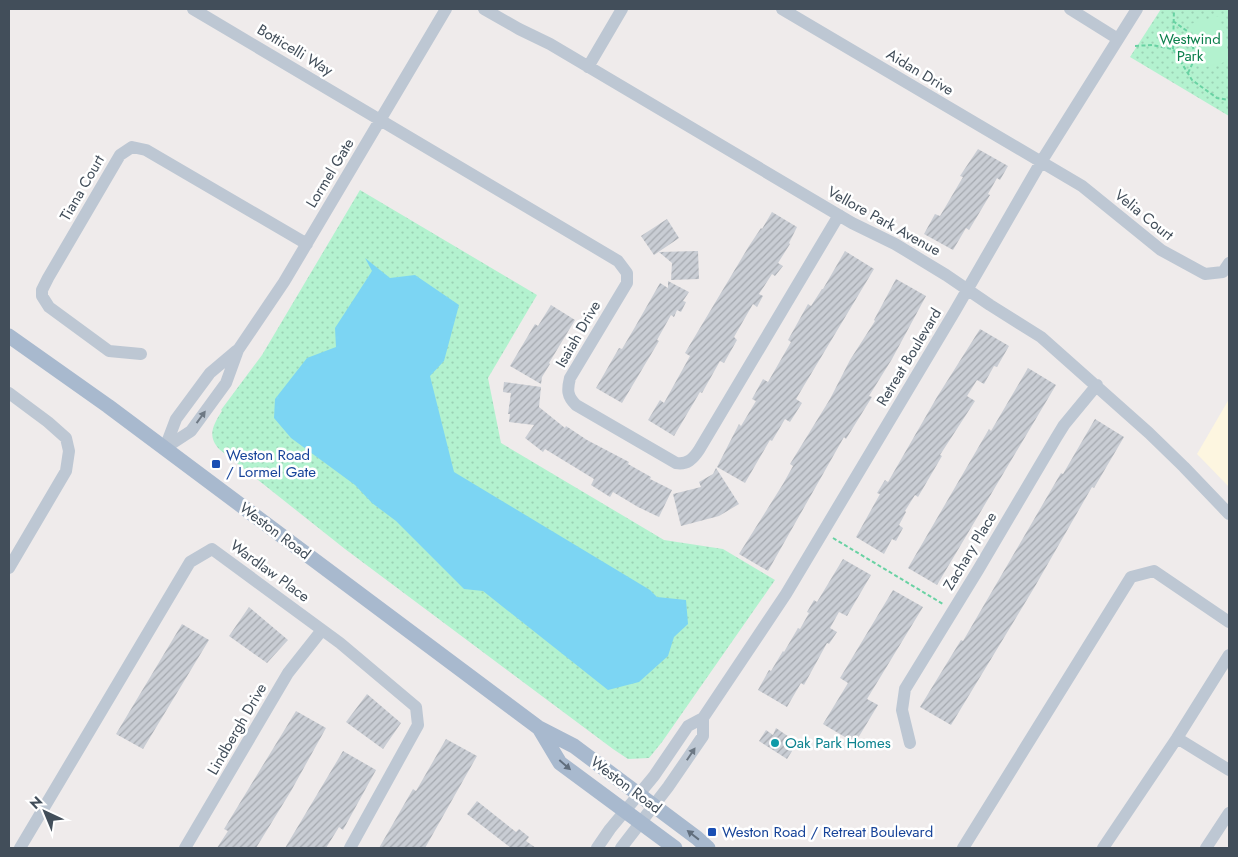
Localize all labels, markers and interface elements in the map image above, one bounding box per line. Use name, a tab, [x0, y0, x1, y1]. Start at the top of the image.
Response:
street label: Botticelli Way	[253, 19, 337, 82]
park label: Westwind Park	[1159, 28, 1221, 67]
street label: Aidan Drive	[882, 43, 958, 101]
street label: Lormel Gate	[301, 134, 360, 212]
street label: Tiana Court	[54, 151, 110, 225]
street label: Vellore Park Avenue	[823, 181, 945, 261]
street label: Velia Court	[1110, 184, 1179, 246]
street label: Isaiah Drive	[550, 296, 606, 371]
street label: Retreat Boulevard	[871, 304, 947, 410]
one-way arrow	[196, 411, 207, 424]
place label: Weston Road / Lormel Gate	[226, 444, 316, 483]
marker: Weston Road / Lormel Gate	[210, 458, 222, 470]
street label: Weston Road	[235, 497, 315, 565]
street label: Zachary Place	[938, 507, 1002, 594]
street label: Wardlaw Place	[226, 535, 314, 607]
street label: Lindbergh Drive	[202, 679, 272, 779]
place label: Oak Park Homes	[785, 732, 891, 754]
marker: Oak Park Homes	[769, 737, 781, 749]
one-way arrow	[686, 747, 695, 761]
street label: Weston Road	[586, 751, 666, 819]
one-way arrow	[558, 760, 571, 771]
north arrow	[20, 787, 70, 837]
text: N	[25, 792, 47, 814]
place label: Weston Road / Retreat Boulevard	[722, 821, 933, 843]
marker: Weston Road / Retreat Boulevard	[706, 826, 718, 838]
one-way arrow	[686, 830, 700, 840]

